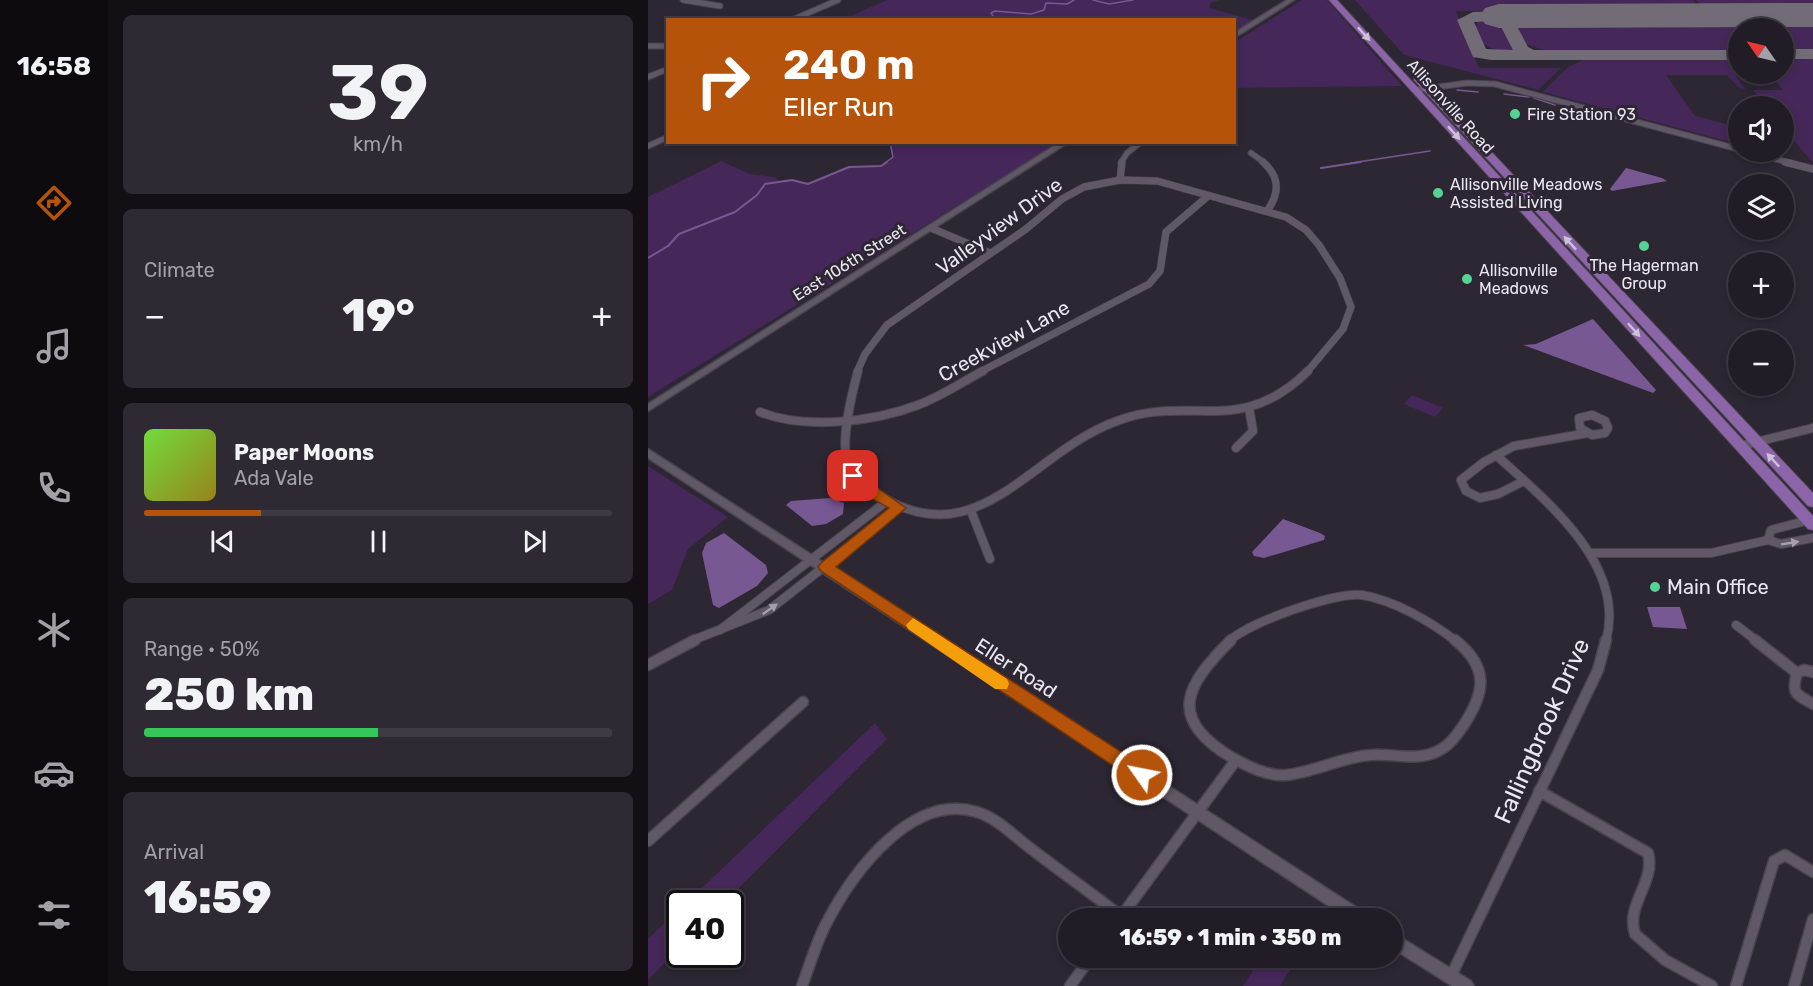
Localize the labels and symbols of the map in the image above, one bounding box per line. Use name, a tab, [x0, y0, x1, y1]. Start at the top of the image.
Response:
north arrow	[1728, 18, 1794, 84]
one-way arrow	[1357, 26, 1370, 41]
street label: Allisonville Road	[1403, 55, 1498, 157]
place label: Fire Station 93	[1527, 105, 1636, 124]
marker: Fire Station 93	[1508, 107, 1522, 121]
one-way arrow	[1447, 126, 1461, 141]
street label: Valleyview Drive	[931, 172, 1067, 280]
place label: Allisonville Meadows Assisted Living	[1450, 175, 1602, 212]
marker: Allisonville Meadows Assisted Living	[1431, 186, 1445, 200]
street label: East 106th Street	[789, 220, 909, 305]
one-way arrow	[1564, 236, 1578, 250]
marker: The Hagerman Group	[1637, 239, 1651, 253]
place label: The Hagerman Group	[1589, 256, 1699, 293]
place label: Allisonville Meadows	[1479, 261, 1558, 298]
marker: Allisonville Meadows	[1460, 272, 1474, 286]
street label: Creekview Lane	[934, 295, 1074, 387]
one-way arrow	[1627, 322, 1641, 337]
pin	[827, 450, 878, 501]
one-way arrow	[1766, 452, 1780, 467]
one-way arrow	[1781, 538, 1800, 547]
place label: Main Office	[1667, 575, 1769, 599]
marker: Main Office	[1648, 580, 1662, 594]
one-way arrow	[762, 603, 778, 615]
street label: Eller Road	[971, 633, 1061, 703]
street label: Fallingbrook Drive	[1489, 634, 1595, 828]
position arrow	[1110, 743, 1174, 807]
speed limit sign: 40	[666, 890, 744, 968]

